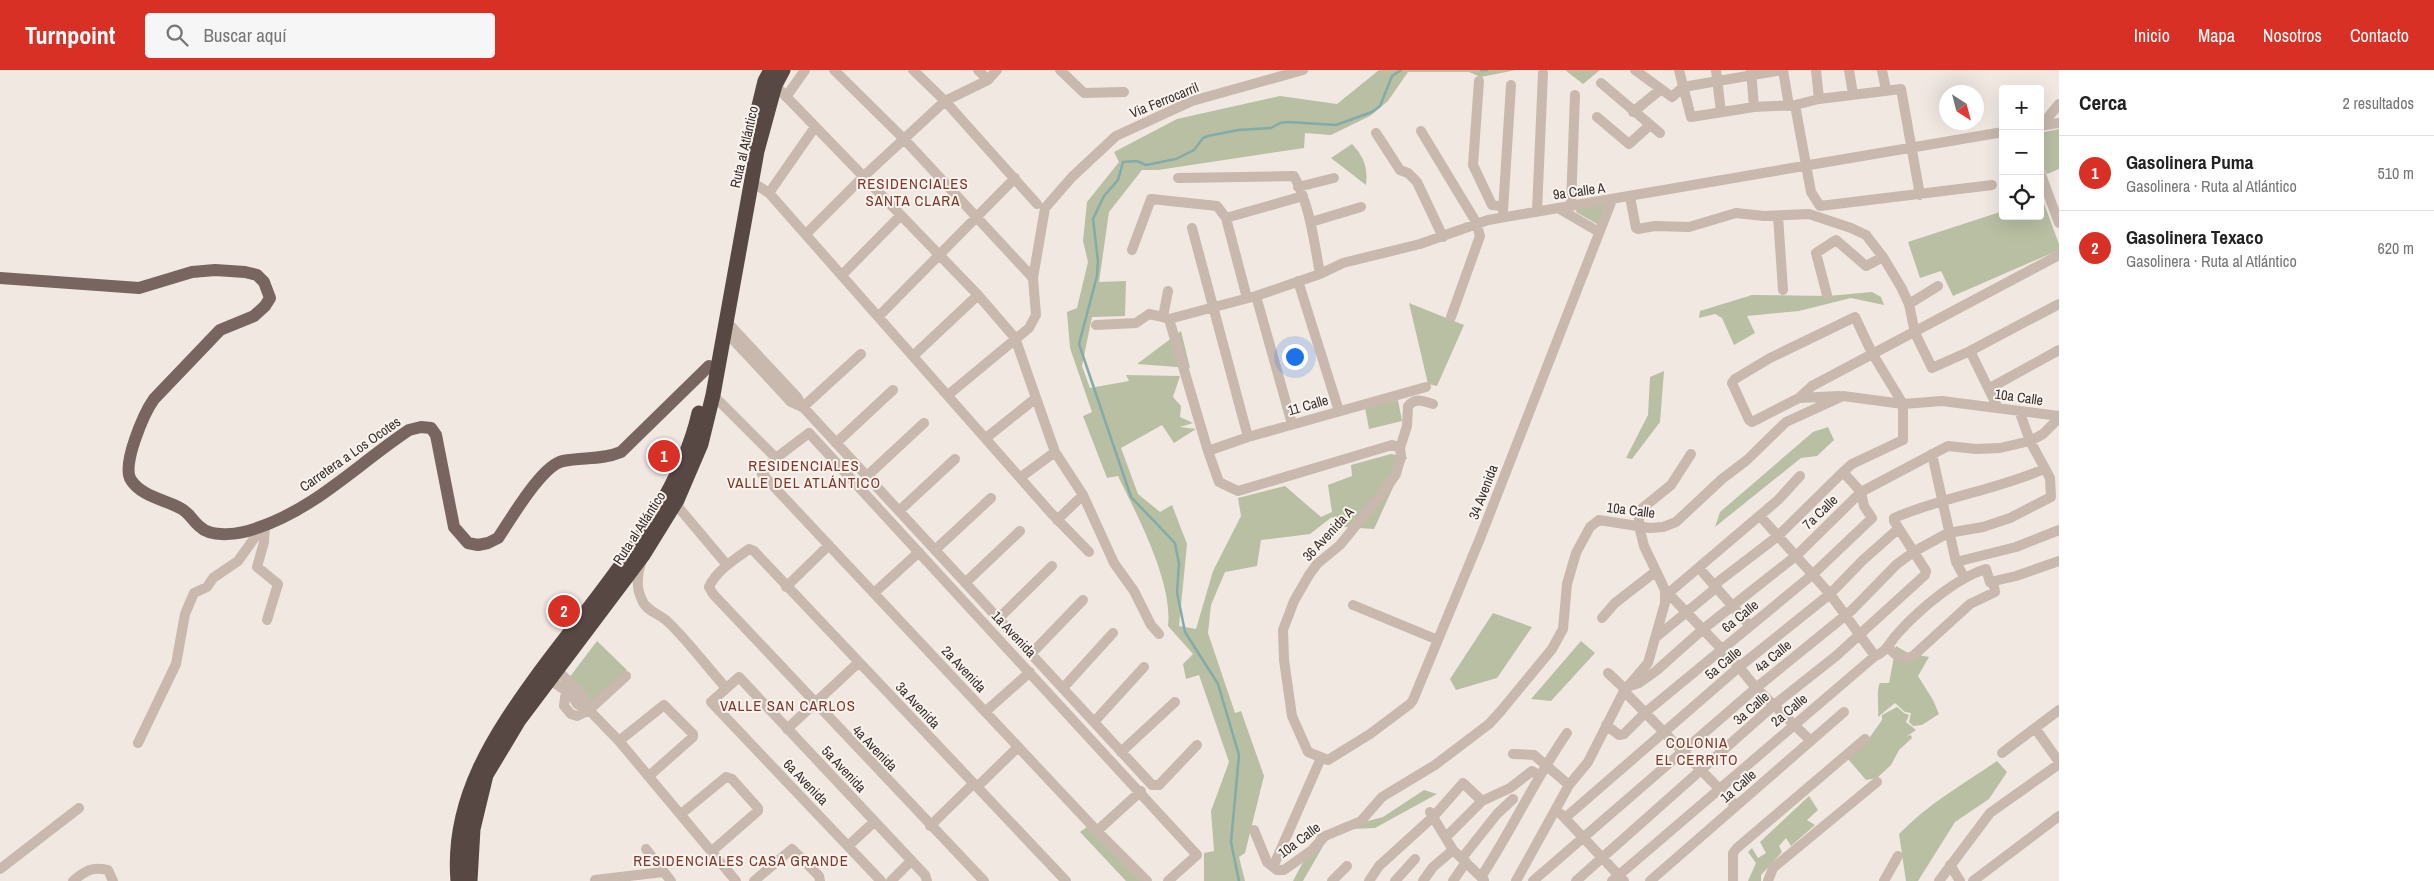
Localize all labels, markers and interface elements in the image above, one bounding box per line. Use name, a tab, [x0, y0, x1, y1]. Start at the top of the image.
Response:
search box	[145, 13, 495, 58]
text: Turnpoint	[25, 19, 115, 51]
icon: search	[163, 21, 191, 49]
text: Buscar aquí	[203, 22, 287, 48]
text: Inicio	[2134, 23, 2170, 48]
text: Mapa	[2198, 23, 2235, 48]
text: Nosotros	[2263, 23, 2322, 48]
text: Contacto	[2350, 23, 2409, 48]
street label: Via Ferrocarril	[1127, 78, 1201, 122]
north arrow	[1939, 85, 1984, 130]
map controls	[1999, 85, 2044, 220]
button: +	[1999, 85, 2044, 130]
text: Cerca	[2079, 88, 2127, 117]
text: 2 resultados	[2343, 92, 2414, 114]
street label: Ruta al Atlántico	[726, 104, 762, 190]
button: −	[1999, 130, 2044, 175]
text: Gasolinera Puma	[2126, 149, 2253, 175]
text: 1	[2091, 162, 2099, 184]
text: 510 m	[2378, 162, 2414, 184]
district label: RESIDENCIALES SANTA CLARA	[857, 173, 969, 211]
button: locate	[1999, 175, 2044, 220]
text: Gasolinera · Ruta al Atlántico	[2126, 175, 2297, 197]
street label: 9a Calle A	[1552, 178, 1606, 204]
text: Gasolinera Texaco	[2126, 224, 2263, 250]
text: 2	[2091, 237, 2099, 259]
text: 620 m	[2378, 237, 2414, 259]
text: Gasolinera · Ruta al Atlántico	[2126, 250, 2297, 272]
your location	[1282, 344, 1308, 370]
street label: 10a Calle	[1994, 385, 2044, 409]
street label: 11 Calle	[1286, 391, 1330, 419]
street label: Carretera a Los Ocotes	[296, 412, 404, 496]
pin: 1	[648, 437, 680, 475]
district label: RESIDENCIALES VALLE DEL ATLÁNTICO	[727, 455, 881, 493]
street label: 34 Avenida	[1464, 461, 1502, 522]
street label: Ruta al Atlántico	[609, 488, 669, 568]
street label: 7a Calle	[1799, 491, 1841, 533]
street label: 10a Calle	[1606, 498, 1656, 522]
street label: 36 Avenida A	[1298, 503, 1358, 565]
pin: 2	[548, 592, 580, 630]
street label: 6a Calle	[1718, 596, 1762, 636]
street label: 1a Avenida	[988, 607, 1041, 662]
street label: 4a Calle	[1751, 636, 1795, 676]
street label: 2a Avenida	[938, 642, 991, 697]
street label: 5a Calle	[1701, 643, 1745, 683]
street label: 3a Avenida	[892, 678, 945, 733]
street label: 3a Calle	[1729, 687, 1773, 729]
street label: 2a Calle	[1767, 690, 1811, 730]
district label: VALLE SAN CARLOS	[720, 695, 856, 716]
street label: 4a Avenida	[849, 721, 902, 775]
district label: COLONIA EL CERRITO	[1655, 732, 1739, 770]
street label: 5a Avenida	[818, 742, 871, 797]
street label: 6a Avenida	[780, 755, 833, 809]
street label: 1a Calle	[1716, 765, 1760, 807]
street label: 10a Calle	[1274, 818, 1324, 862]
district label: RESIDENCIALES CASA GRANDE	[633, 850, 849, 871]

